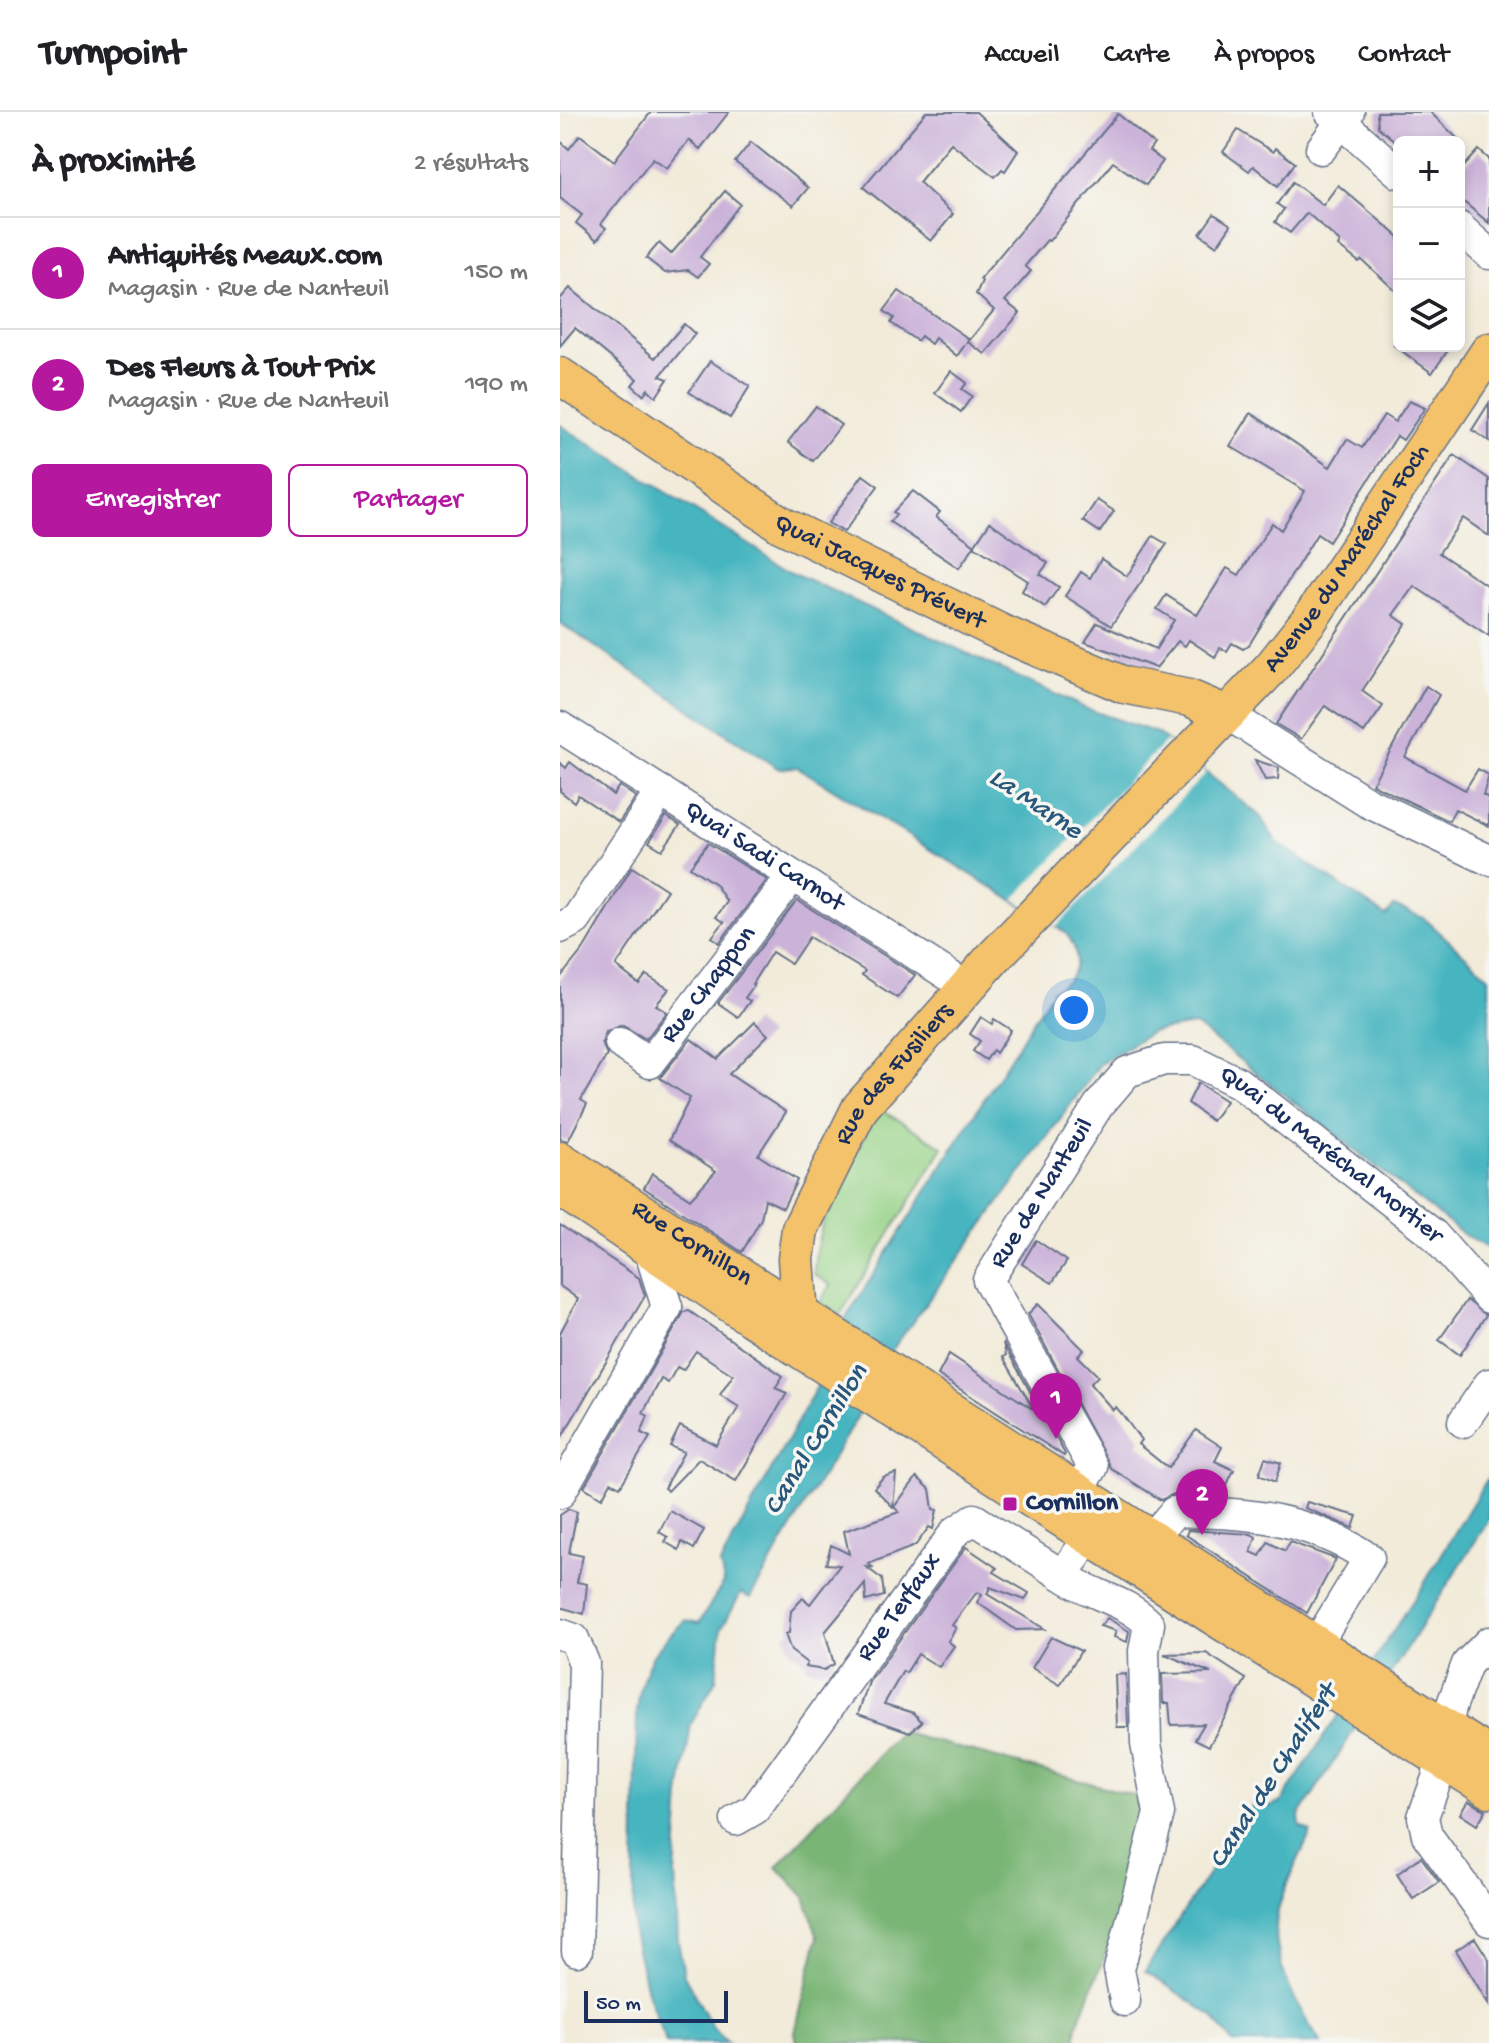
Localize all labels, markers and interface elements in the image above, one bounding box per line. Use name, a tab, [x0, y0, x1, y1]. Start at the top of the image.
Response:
text: Turnpoint	[40, 33, 184, 77]
text: Accueil	[984, 39, 1060, 72]
text: Carte	[1104, 39, 1170, 72]
text: À propos	[1214, 39, 1314, 72]
text: Contact	[1358, 39, 1449, 72]
map controls	[1393, 136, 1465, 352]
button: +	[1393, 136, 1465, 208]
text: À proximité	[32, 144, 195, 184]
text: 2 résultats	[414, 149, 528, 180]
button: −	[1393, 208, 1465, 280]
text: Antiquités Meaux.com	[108, 240, 382, 275]
text: 1	[53, 258, 63, 289]
text: 150 m	[464, 258, 528, 289]
text: Magasin · Rue de Nanteuil	[108, 275, 389, 306]
button: layers	[1393, 280, 1465, 352]
text: Des Fleurs à Tout Prix	[108, 352, 375, 387]
text: 2	[52, 370, 64, 401]
text: 190 m	[465, 370, 528, 401]
text: Magasin · Rue de Nanteuil	[108, 387, 389, 418]
street label: Avenue du Maréchal Foch	[1257, 439, 1438, 680]
button: Enregistrer	[32, 464, 272, 537]
button: Partager	[288, 464, 528, 537]
street label: Quai Jacques Prévert	[769, 508, 992, 639]
water label: La Marne	[982, 762, 1089, 849]
street label: Quai Sadi Carnot	[678, 795, 852, 921]
street label: Rue Chappon	[655, 920, 764, 1050]
your location	[1054, 990, 1094, 1030]
street label: Rue des Fusiliers	[829, 996, 962, 1150]
street label: Quai du Maréchal Mortier	[1214, 1060, 1451, 1252]
street label: Rue de Nanteuil	[984, 1113, 1102, 1274]
street label: Rue Cornillon	[625, 1194, 758, 1295]
water label: Canal Cornillon	[758, 1358, 877, 1521]
pin: 1	[1030, 1373, 1082, 1439]
pin: 2	[1176, 1469, 1228, 1535]
place label: Cornillon	[1026, 1489, 1119, 1520]
marker: Cornillon	[1001, 1495, 1019, 1513]
street label: Rue Terfaux	[851, 1547, 950, 1668]
water label: Canal de Chalifert	[1202, 1675, 1348, 1875]
scale bar	[584, 1987, 728, 2023]
text: 50 m	[596, 1992, 641, 2018]

